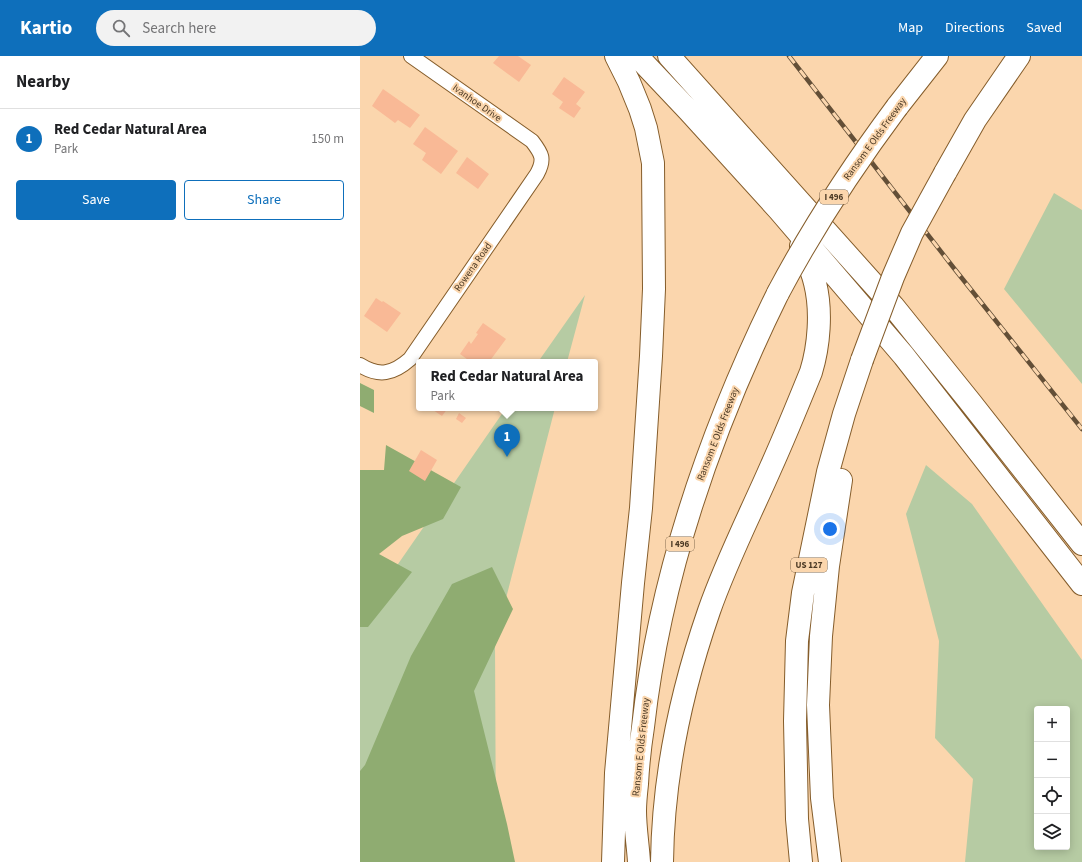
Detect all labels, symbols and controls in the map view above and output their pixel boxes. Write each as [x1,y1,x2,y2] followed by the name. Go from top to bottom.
[96,10,376,46] search box
[20,15,72,42] text: Kartio
[110,17,132,39] icon: search
[142,18,216,39] text: Search here
[898,18,923,38] text: Map
[945,18,1004,38] text: Directions
[1026,18,1062,38] text: Saved
[16,70,70,94] text: Nearby
[450,81,504,125] street label: Ivanhoe Drive
[840,95,910,183] street label: Ransom E Olds Freeway
[54,119,207,140] text: Red Cedar Natural Area
[26,130,32,148] text: 1
[311,130,344,148] text: 150 m
[54,140,78,158] text: Park
[16,180,176,220] button: Save
[184,180,344,220] button: Share
[820,190,848,204] road number: I 496
[451,240,495,294] street label: Rowena Road
[416,359,598,411] popup
[431,366,583,387] text: Red Cedar Natural Area
[694,385,742,483] street label: Ransom E Olds Freeway
[431,387,455,405] text: Park
[494,424,520,457] pin: 1
[820,519,840,539] your location
[666,537,694,551] road number: I 496
[791,558,827,572] road number: US 127
[629,697,653,797] street label: Ransom E Olds Freeway
[1034,706,1070,850] map controls
[1034,706,1070,742] button: +
[1034,742,1070,778] button: −
[1034,778,1070,814] button: locate
[1034,814,1070,850] button: layers

